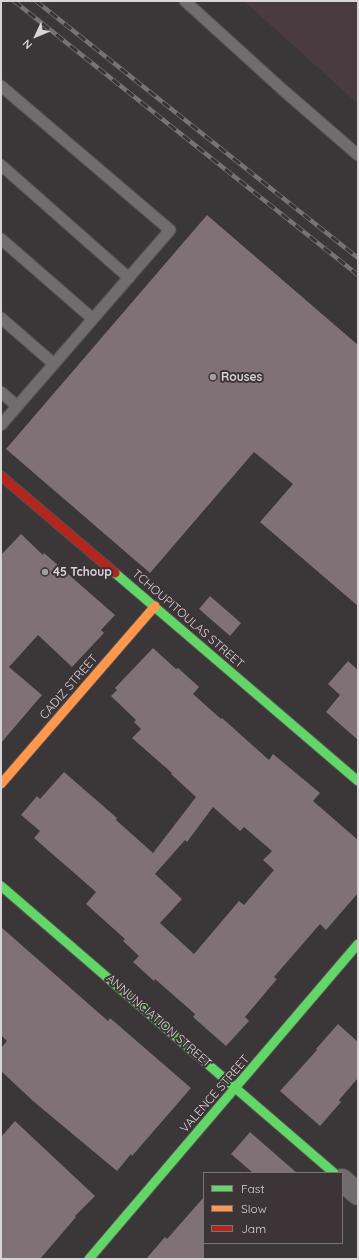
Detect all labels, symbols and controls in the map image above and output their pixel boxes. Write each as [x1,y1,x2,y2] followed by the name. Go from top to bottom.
[16,16,56,56] north arrow
[20,37,35,52] text: N
[221,370,262,384] place label: Rouses
[208,372,218,382] marker: Rouses
[53,565,112,579] place label: 45 Tchoup
[40,567,50,577] marker: 45 Tchoup
[129,567,247,671] street label: TCHOUPITOULAS STREET
[37,652,101,722] street label: CADIZ STREET
[103,971,215,1071] street label: ANNUNCIATION STREET
[177,1052,253,1136] street label: VALENCE STREET
[203,1172,343,1244] legend
[241,1181,265,1196] text: Fast
[241,1201,267,1216] text: Slow
[241,1221,266,1236] text: Jam

